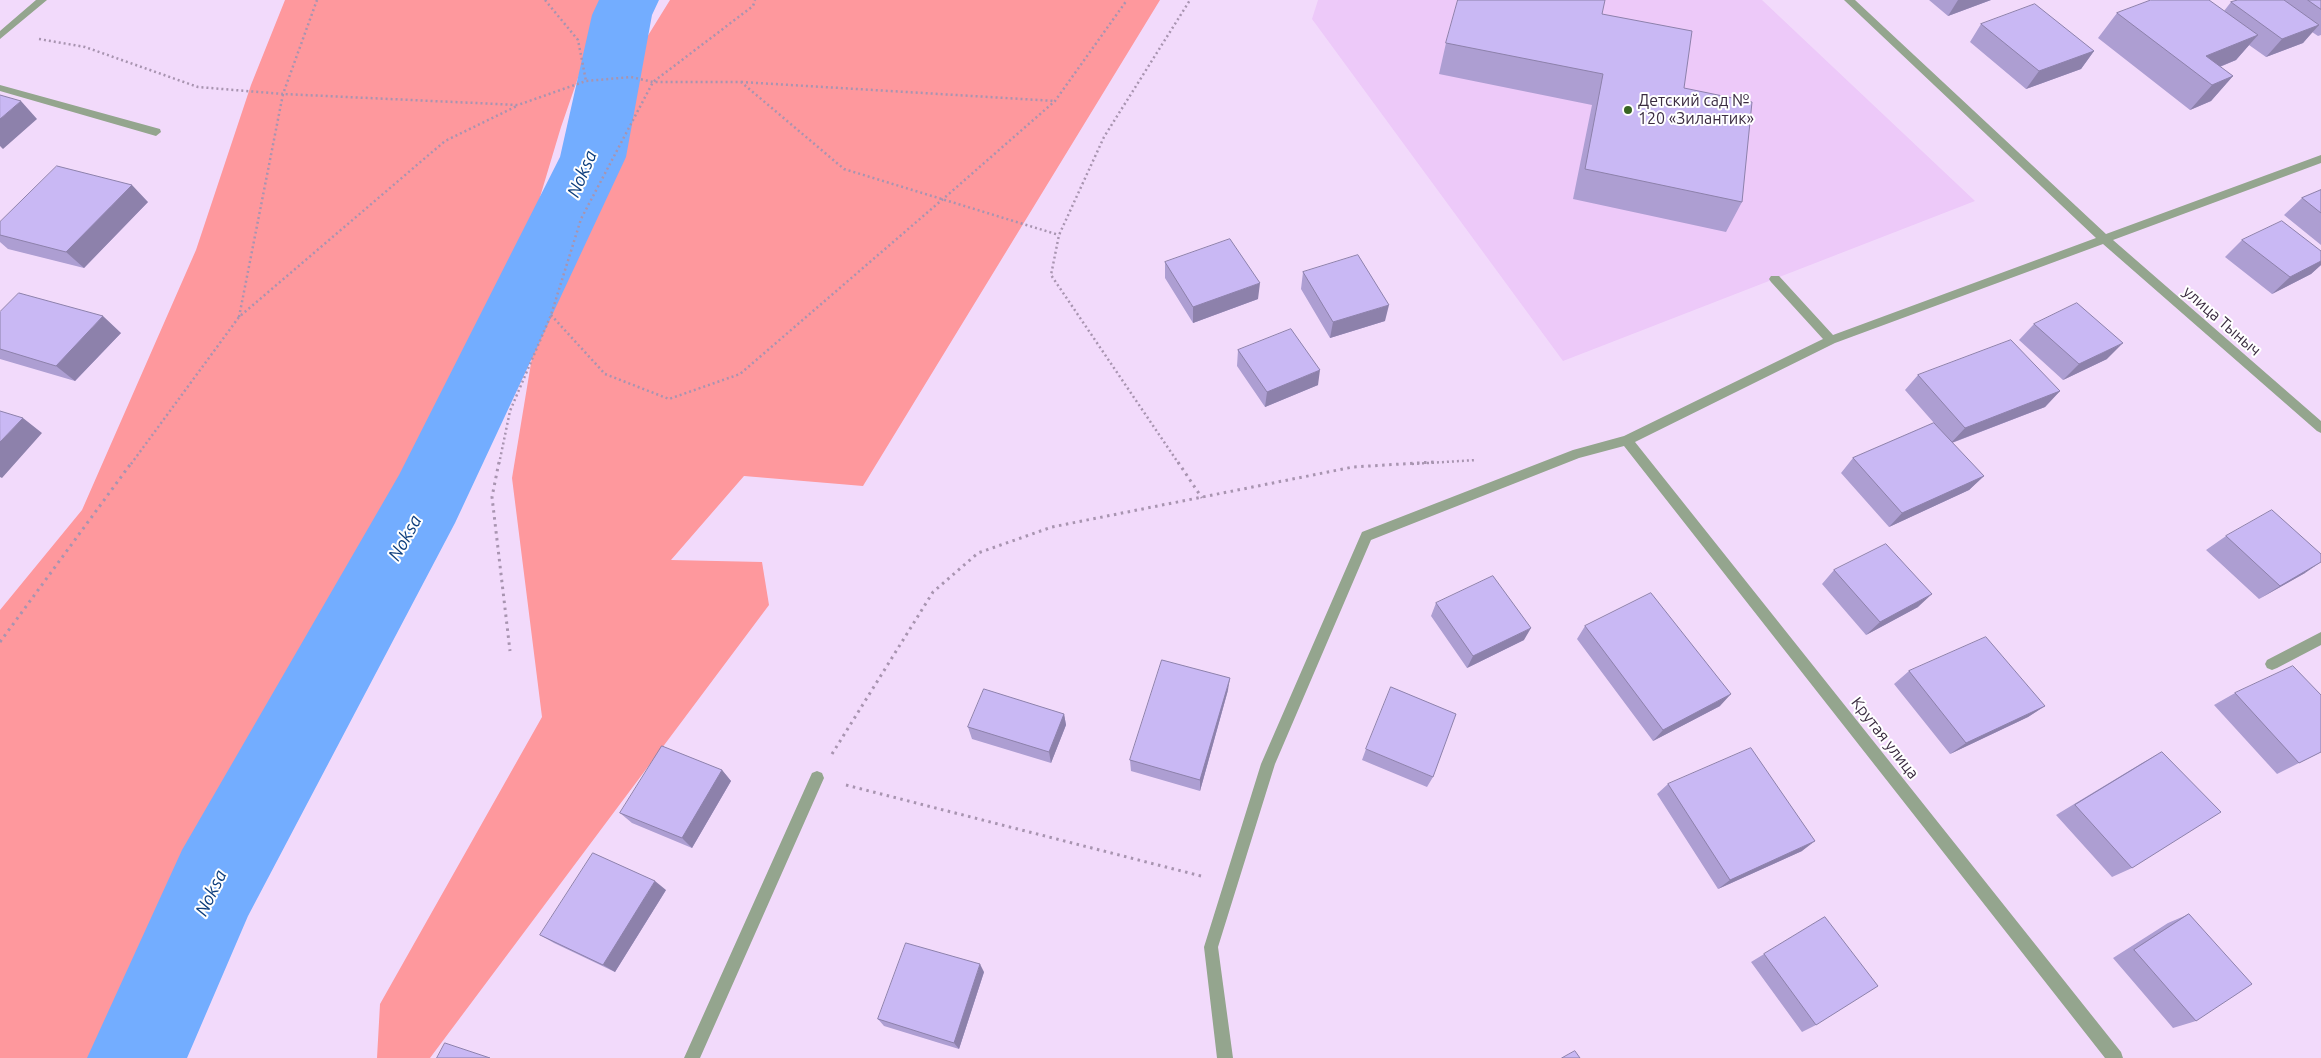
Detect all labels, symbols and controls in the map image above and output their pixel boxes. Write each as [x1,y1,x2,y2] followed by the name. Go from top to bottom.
[1638,91,1754,129] place label: Детский сад № 120 «Зилантик»
[1622,104,1634,116] marker: Детский сад № 120 «Зилантик»
[563,147,601,201] water label: Noksa
[2179,282,2265,360] street label: улица Тыныч
[384,511,426,565] water label: Noksa
[1847,693,1923,783] street label: Крутая улица
[191,866,231,920] water label: Noksa

